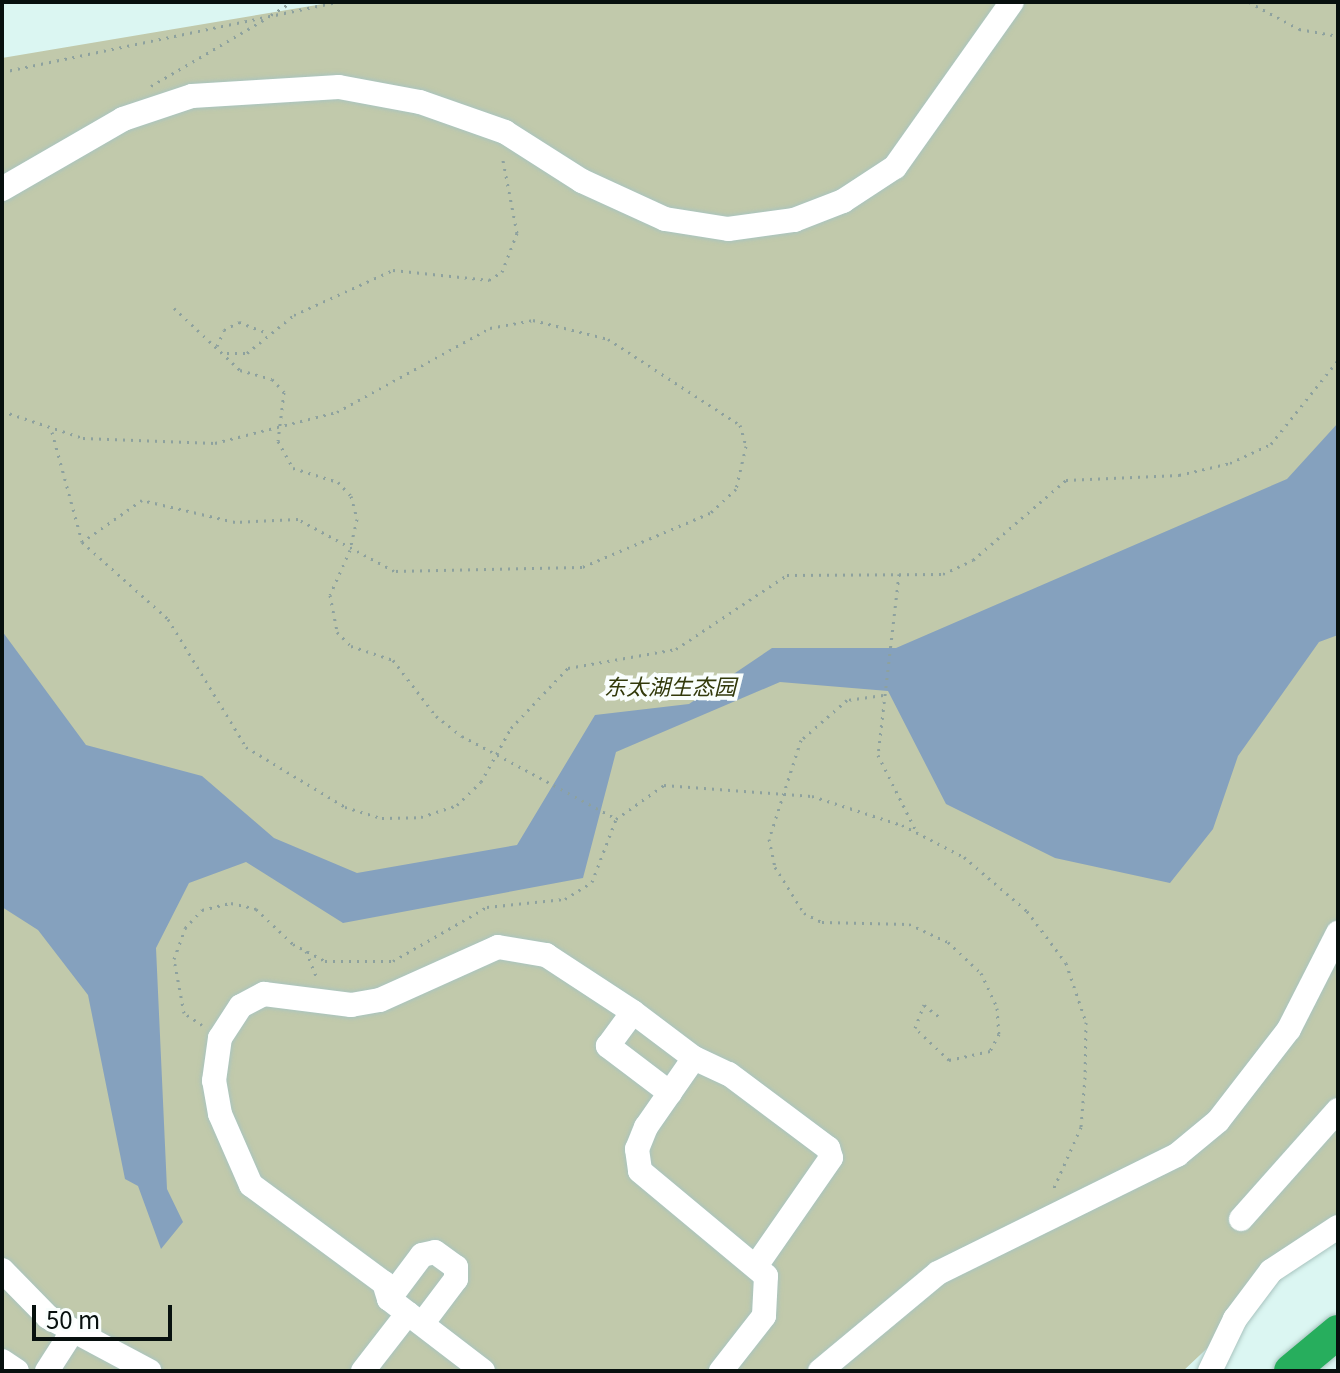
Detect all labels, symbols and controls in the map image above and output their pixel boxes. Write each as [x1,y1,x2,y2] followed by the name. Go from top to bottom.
[604,673,736,699] park label: 东太湖生态园
[36,1289,176,1339] scale bar
[46,1301,100,1336] text: 50 m

